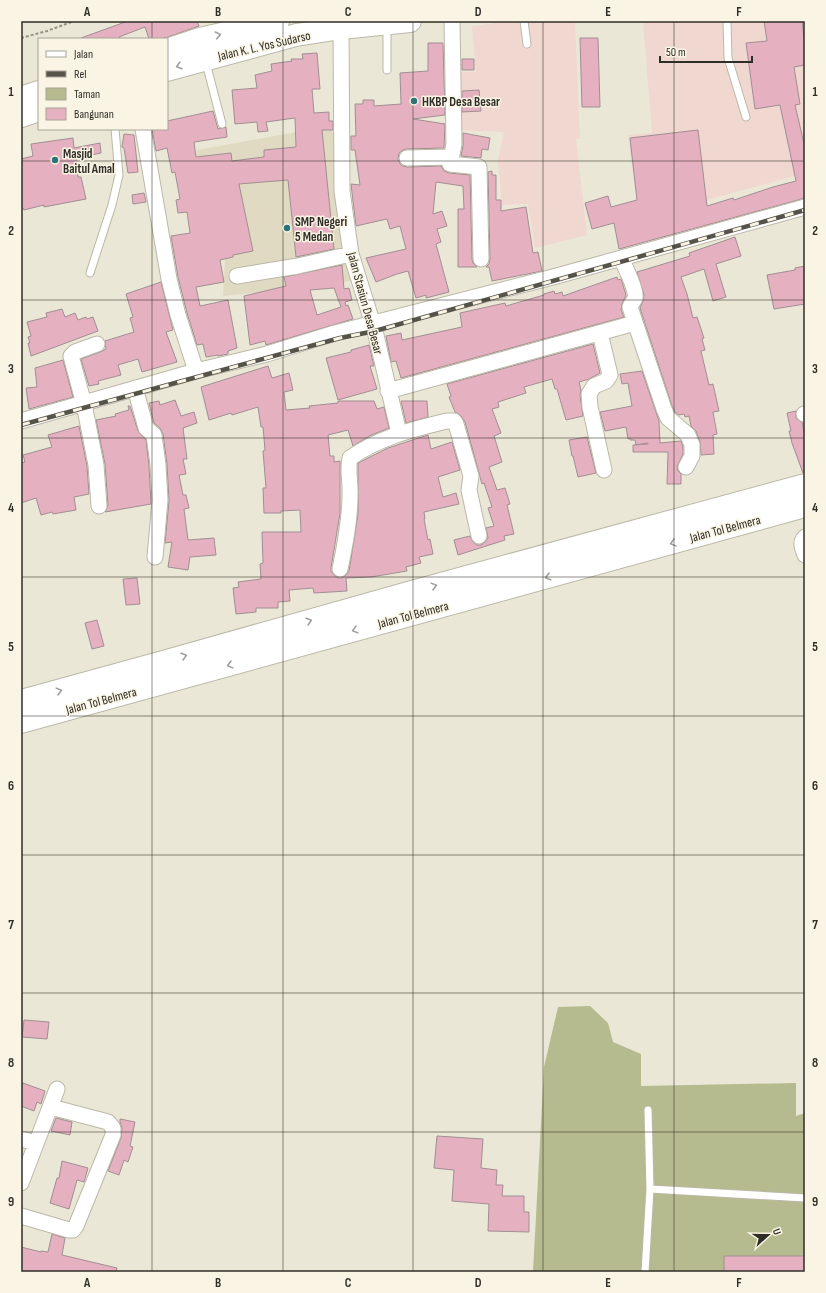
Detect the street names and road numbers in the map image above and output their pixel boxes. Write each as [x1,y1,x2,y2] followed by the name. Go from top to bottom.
[215,28,312,65] street label: Jalan K. L. Yos Sudarso
[343,250,386,356] street label: Jalan Stasiun Desa Besar
[687,512,762,546] street label: Jalan Tol Belmera
[375,598,450,632] street label: Jalan Tol Belmera
[63,684,138,718] street label: Jalan Tol Belmera

